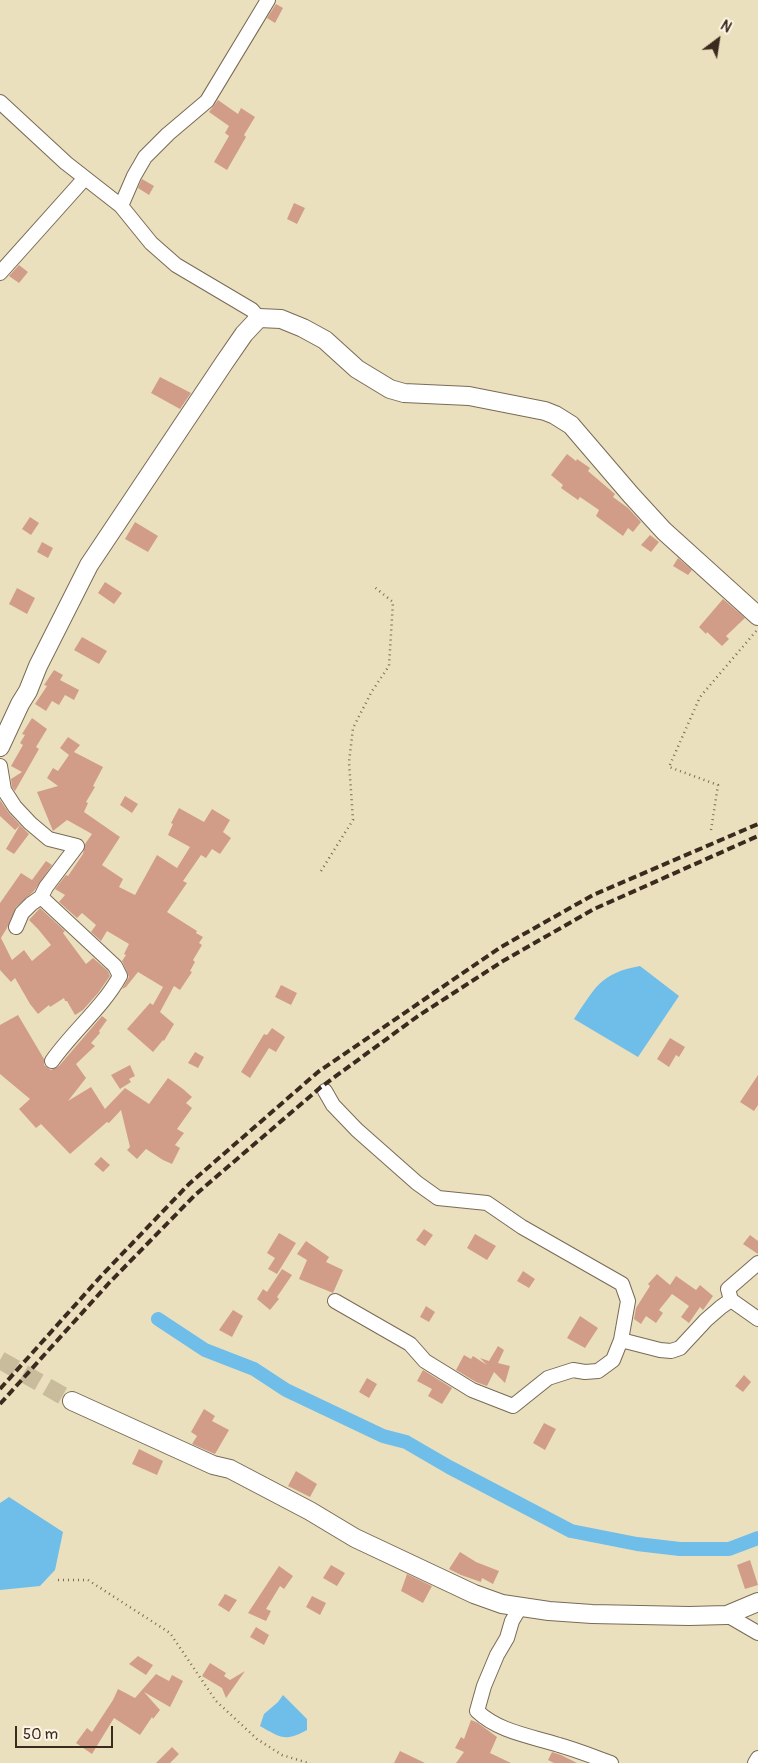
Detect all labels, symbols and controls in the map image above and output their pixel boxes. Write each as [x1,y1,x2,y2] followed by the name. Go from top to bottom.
[693,15,743,65] north arrow
[718,17,734,36] text: N
[18,1716,115,1748] scale bar
[23,1725,58,1744] text: 50 m

